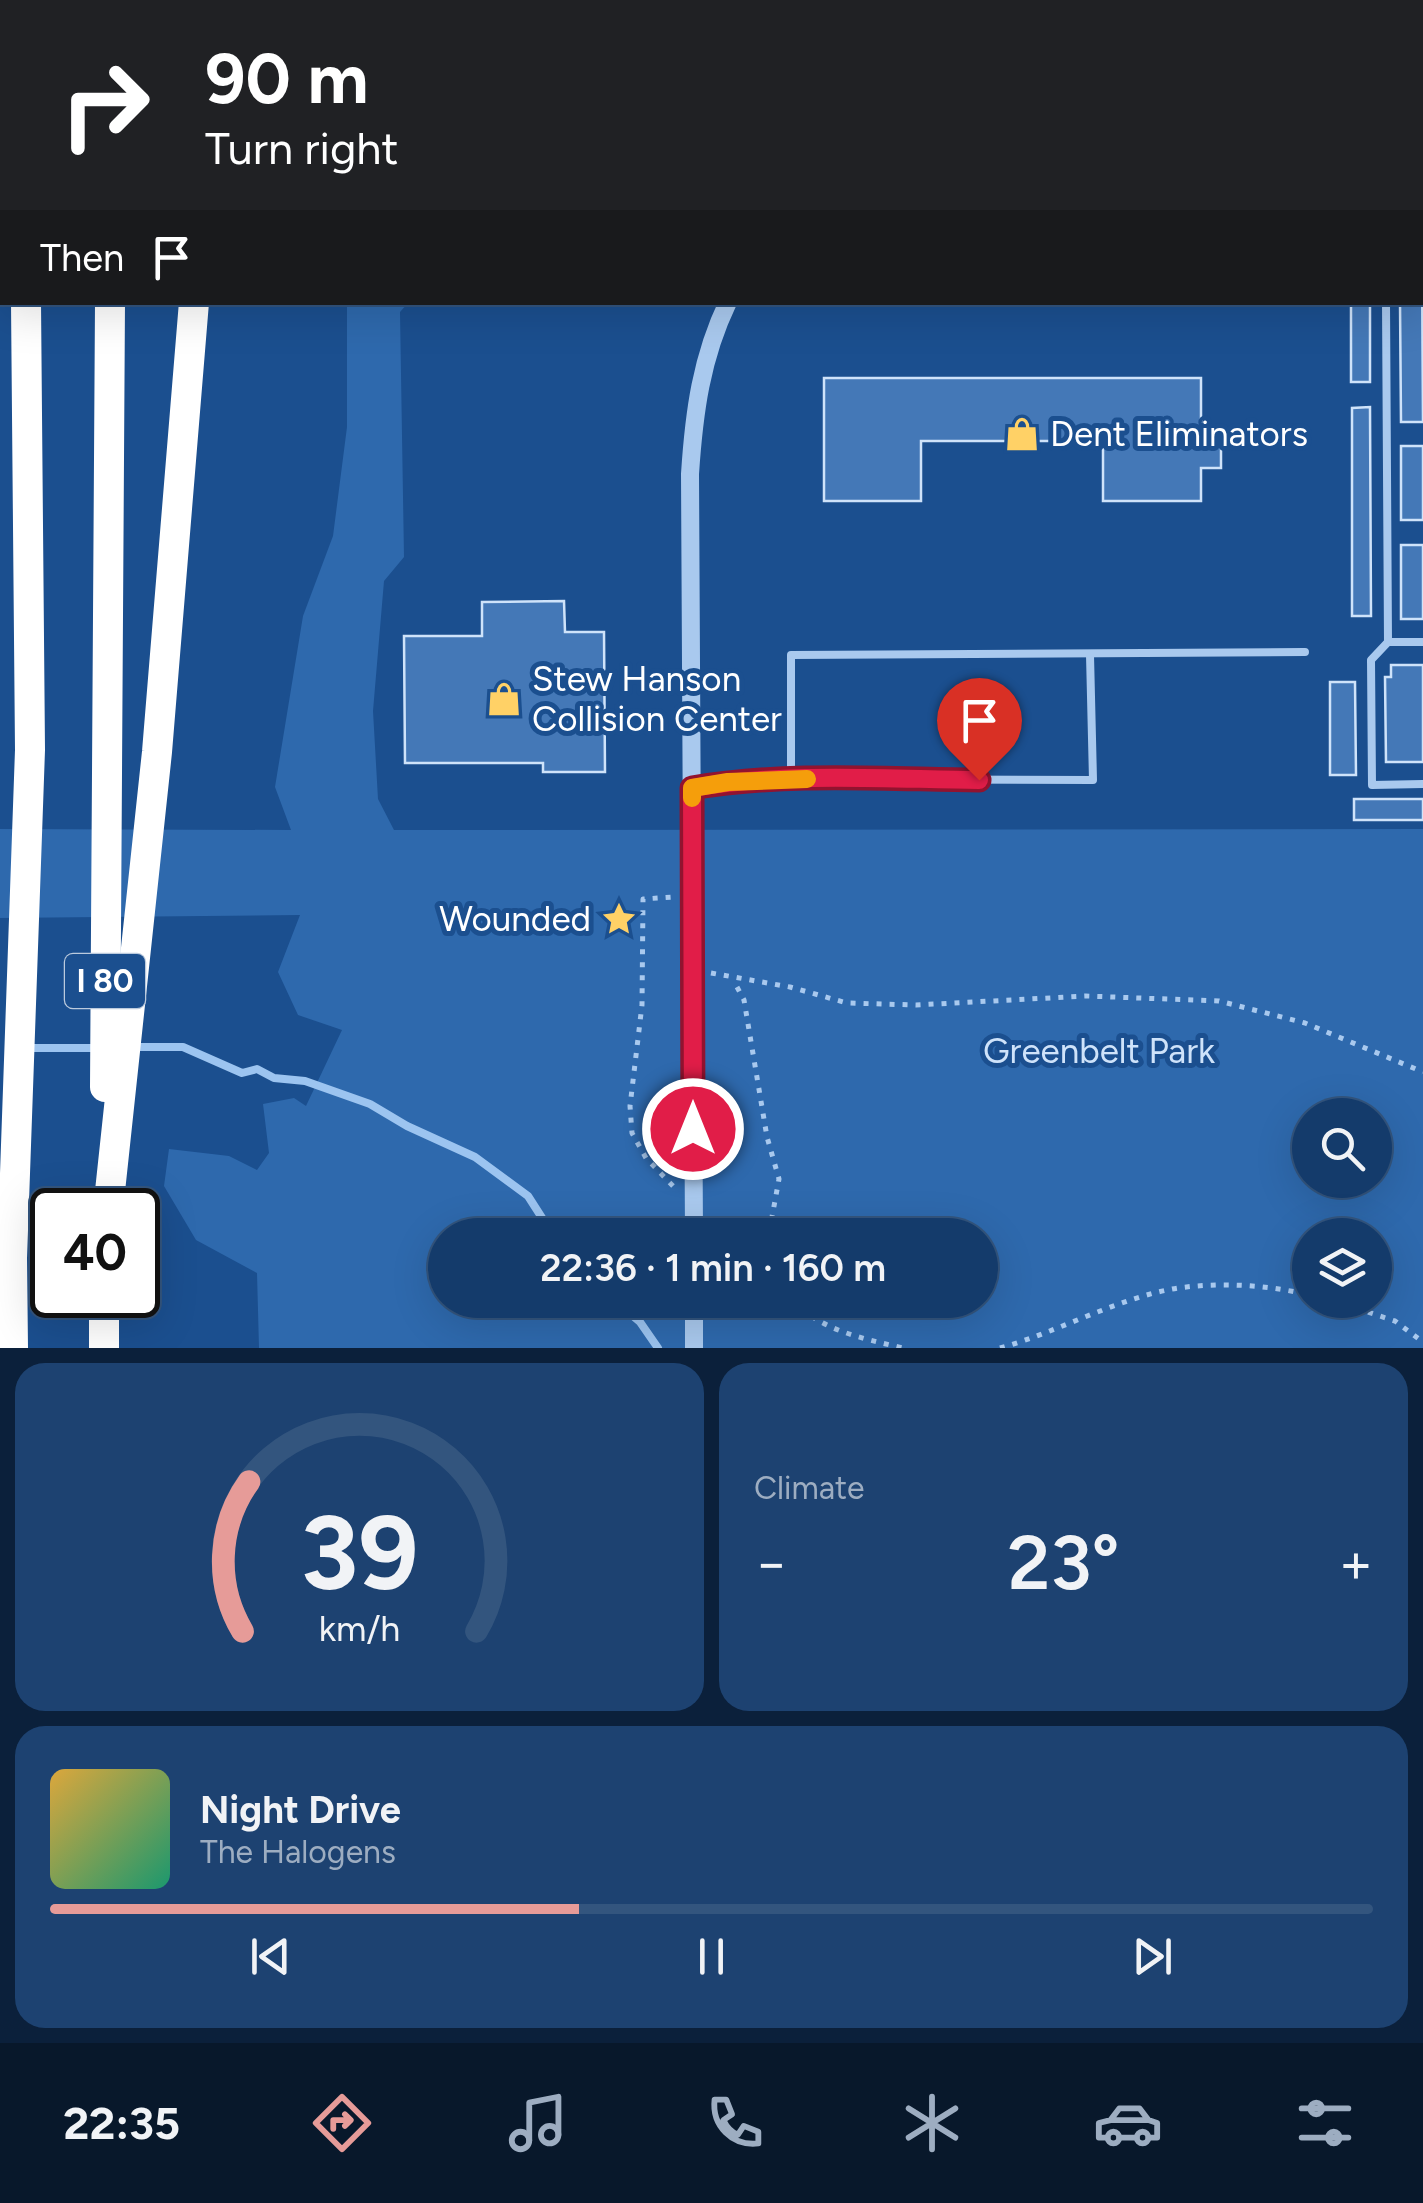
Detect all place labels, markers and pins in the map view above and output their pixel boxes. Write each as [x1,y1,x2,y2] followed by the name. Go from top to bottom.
[1050,413,1308,455] place label: Dent Eliminators
[1003,415,1041,453] shop icon: Dent Eliminators
[532,658,782,740] place label: Stew Hanson Collision Center
[937,678,1022,781] pin
[485,680,523,718] shop icon: Stew Hanson Collision Center
[439,898,591,940] place label: Wounded
[600,900,638,938] place icon: Wounded

